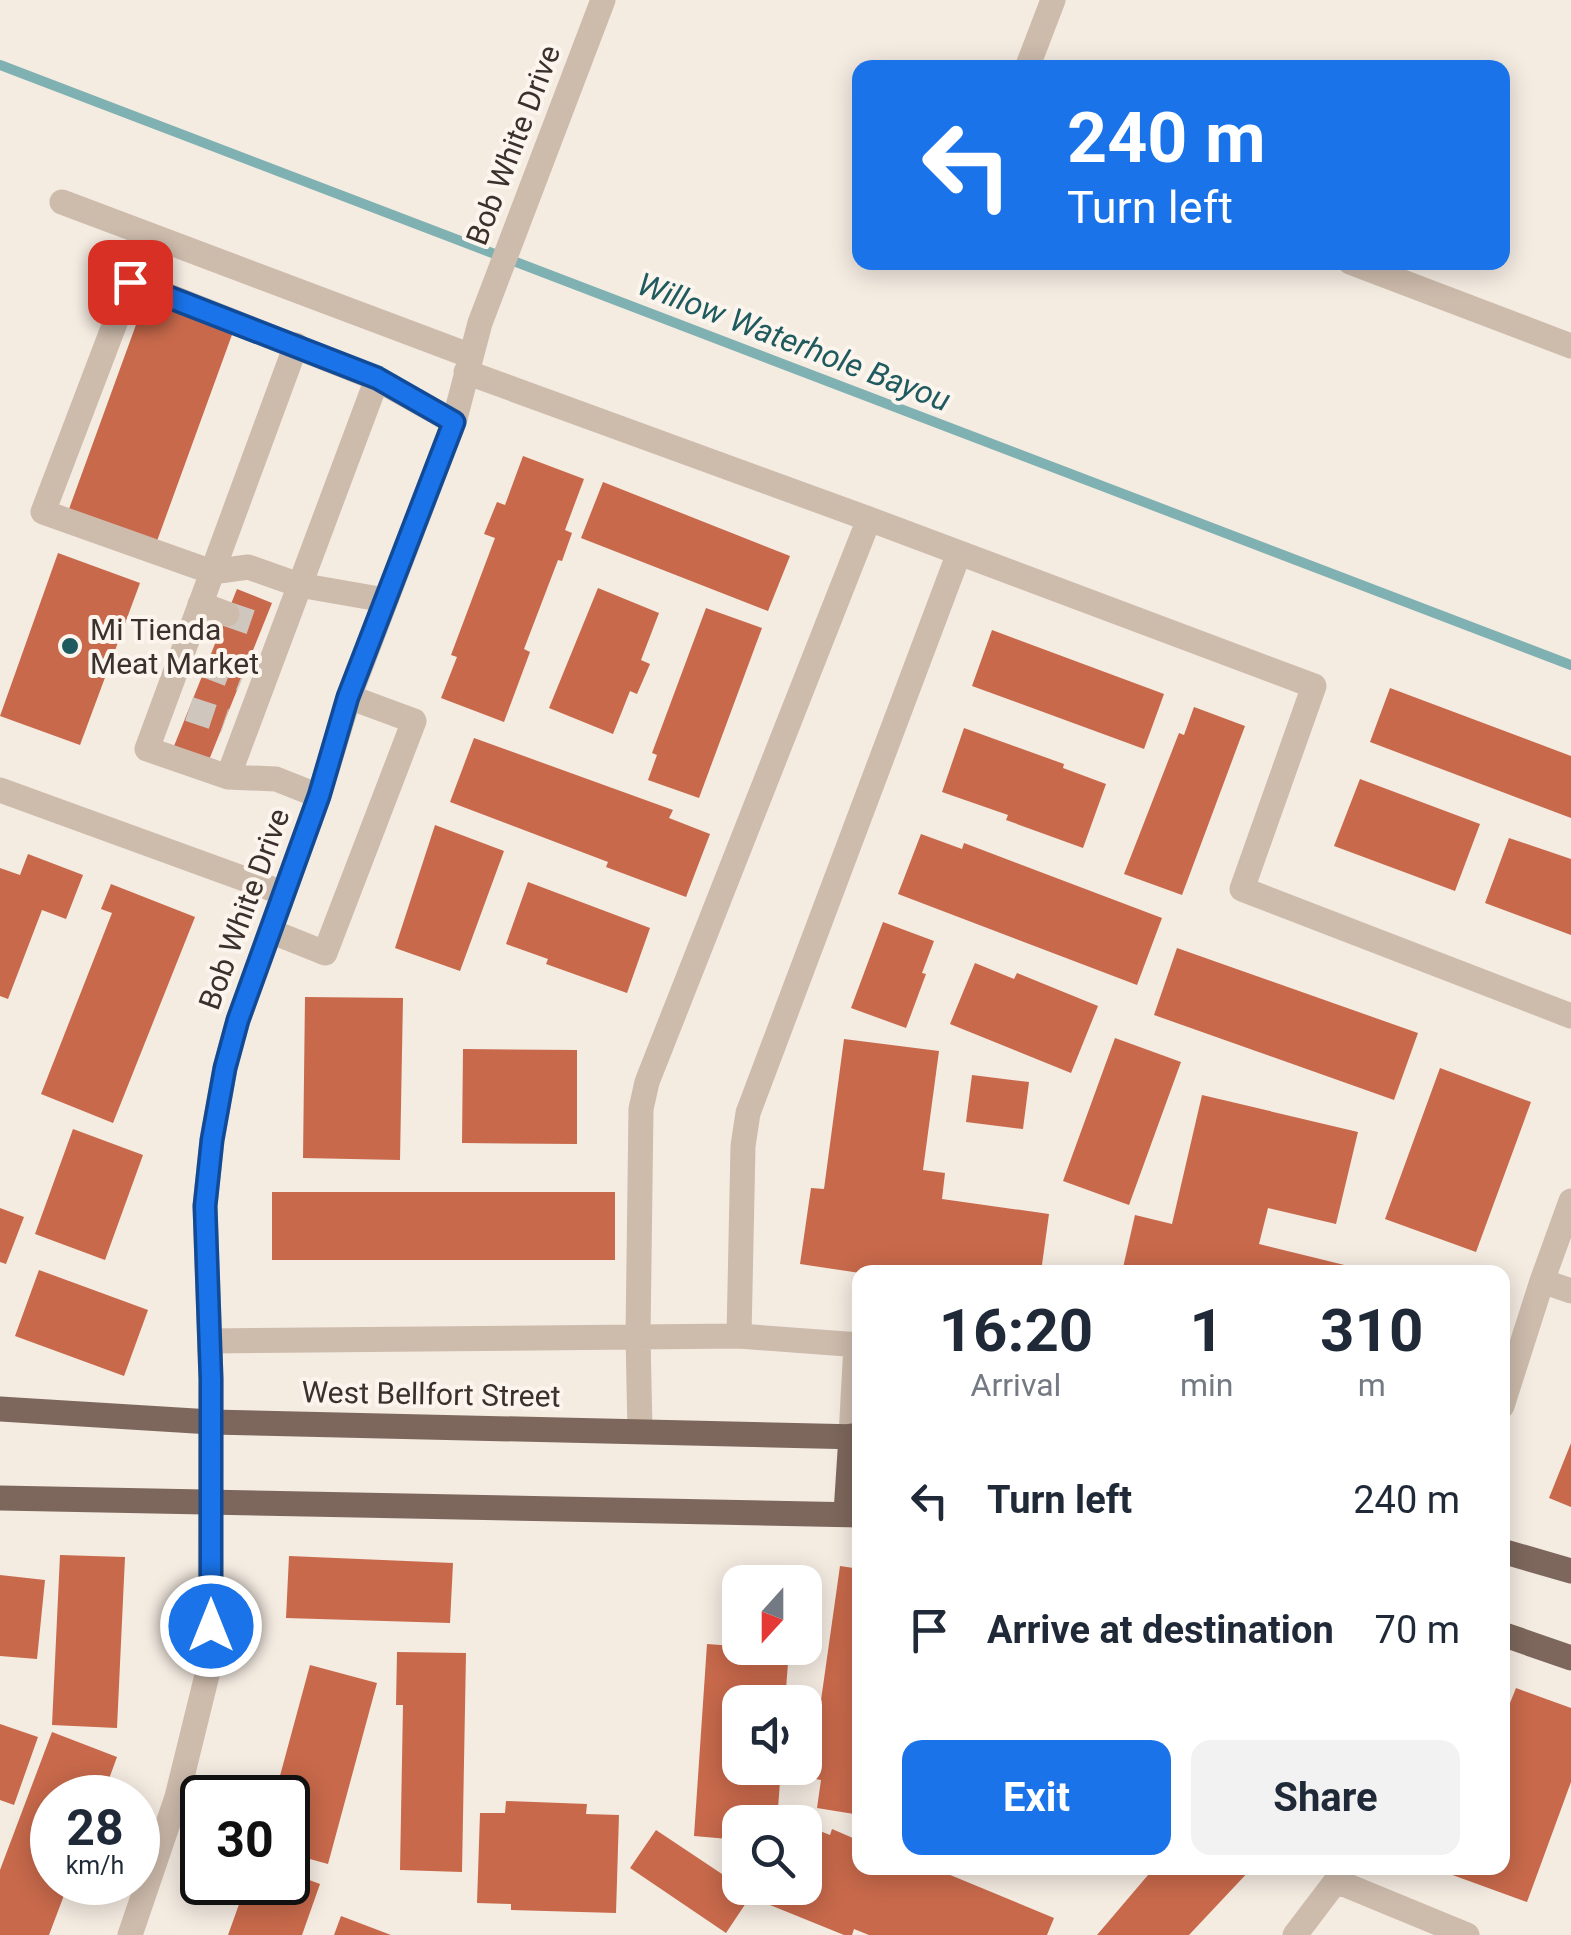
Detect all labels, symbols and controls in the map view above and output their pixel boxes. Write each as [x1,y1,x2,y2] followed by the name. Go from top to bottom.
[459,40,567,250] street label: Bob White Drive
[1067,97,1266,179] text: 240 m
[902,100,1032,230] icon: left
[1067,181,1233,234] text: Turn left
[88,240,173,325] pin
[103,255,158,310] icon: arrive
[632,265,956,419] water label: Willow Waterhole Bayou
[90,612,259,681] place label: Mi Tienda Meat Market
[59,635,81,657] marker: Mi Tienda Meat Market
[191,804,297,1014] street label: Bob White Drive
[939,1295,1093,1366] text: 16:20
[1189,1295,1224,1366] text: 1
[1320,1295,1423,1366] text: 310
[971,1366,1061,1404] text: Arrival
[1180,1366,1233,1404] text: min
[1358,1366,1386,1404] text: m
[301,1374,561,1414] street label: West Bellfort Street
[902,1473,957,1528] icon: left
[987,1478,1132,1522] text: Turn left
[1353,1478,1460,1522] text: 240 m
[722,1565,822,1665] north arrow
[722,1565,822,1905] map controls
[159,1574,263,1678] position arrow
[902,1603,957,1658] icon: arrive
[987,1608,1334,1652] text: Arrive at destination
[1375,1608,1460,1652] text: 70 m
[722,1685,822,1785] button: sound
[902,1740,1171,1855] button: Exit
[1191,1740,1460,1855] button: Share
[180,1775,310,1905] speed limit sign: 30
[66,1799,124,1857] text: 28
[722,1805,822,1905] button: search
[66,1851,124,1880] text: km/h

